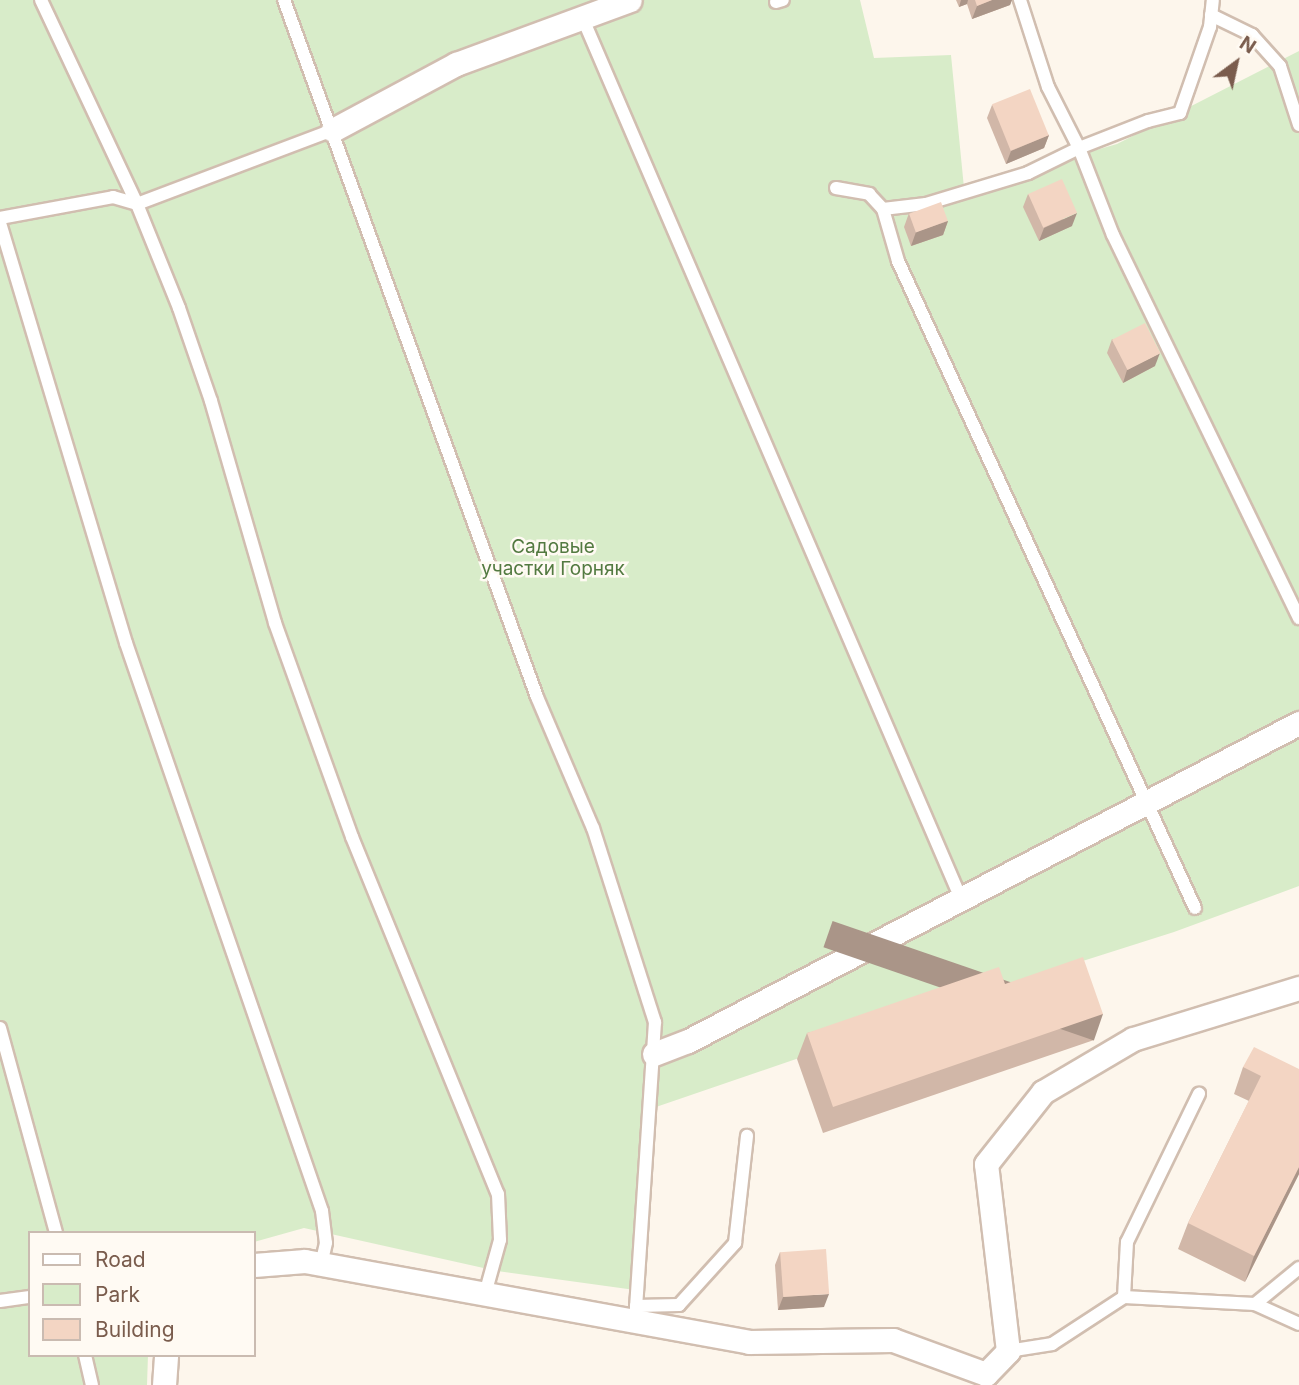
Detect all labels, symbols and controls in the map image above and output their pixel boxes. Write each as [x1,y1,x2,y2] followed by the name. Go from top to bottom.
[1201,28,1271,98] north arrow
[1235,31,1260,59] text: N
[481,536,625,580] park label: Садовые участки Горняк
[28,1231,256,1357] legend
[95,1247,146,1272] text: Road
[95,1282,140,1307] text: Park
[95,1317,175,1342] text: Building

